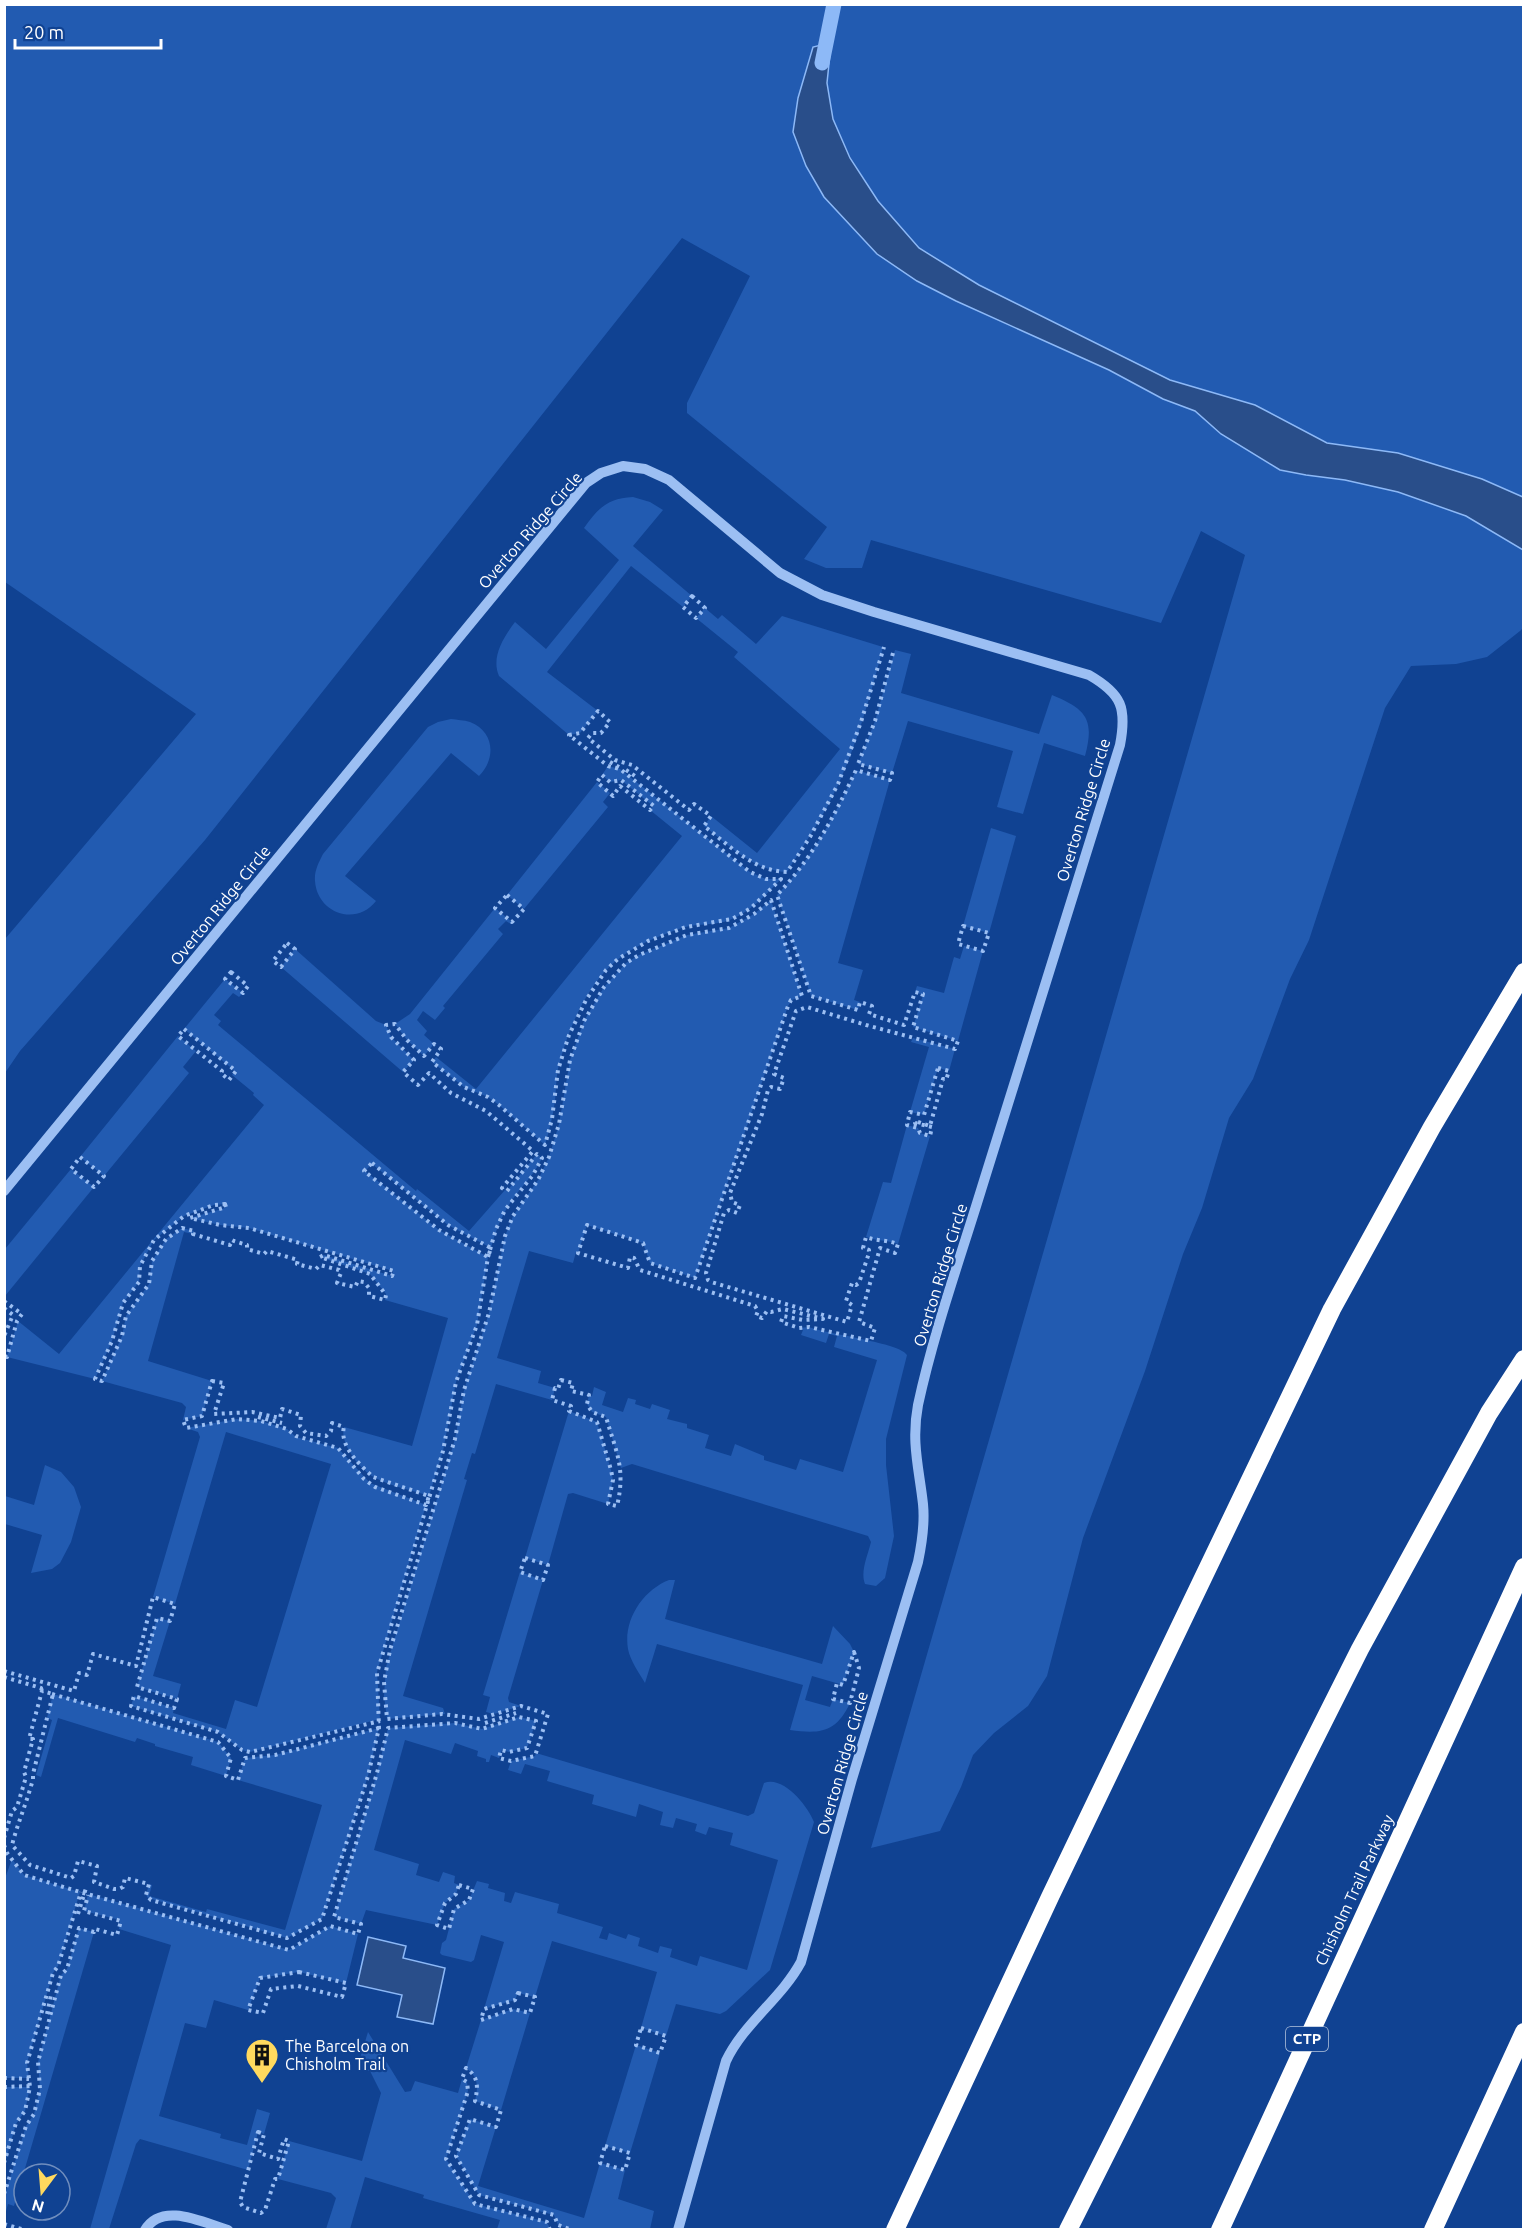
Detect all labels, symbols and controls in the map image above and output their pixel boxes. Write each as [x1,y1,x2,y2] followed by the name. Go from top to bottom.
[15,12,160,50] scale bar
[24,22,64,42] text: 20 m
[474,468,586,592] street label: Overton Ridge Circle
[1053,736,1113,884] street label: Overton Ridge Circle
[166,842,274,968] street label: Overton Ridge Circle
[910,1201,970,1349] street label: Overton Ridge Circle
[813,1689,871,1837] street label: Overton Ridge Circle
[1311,1811,1397,1968] street label: Chisholm Trail Parkway
[1286,2027,1328,2051] road number: CTP
[244,2037,280,2084] building icon: The Barcelona on Chisholm Trail
[285,2037,409,2073] place label: The Barcelona on Chisholm Trail
[12,2162,72,2222] north arrow
[30,2196,46,2217] text: N

